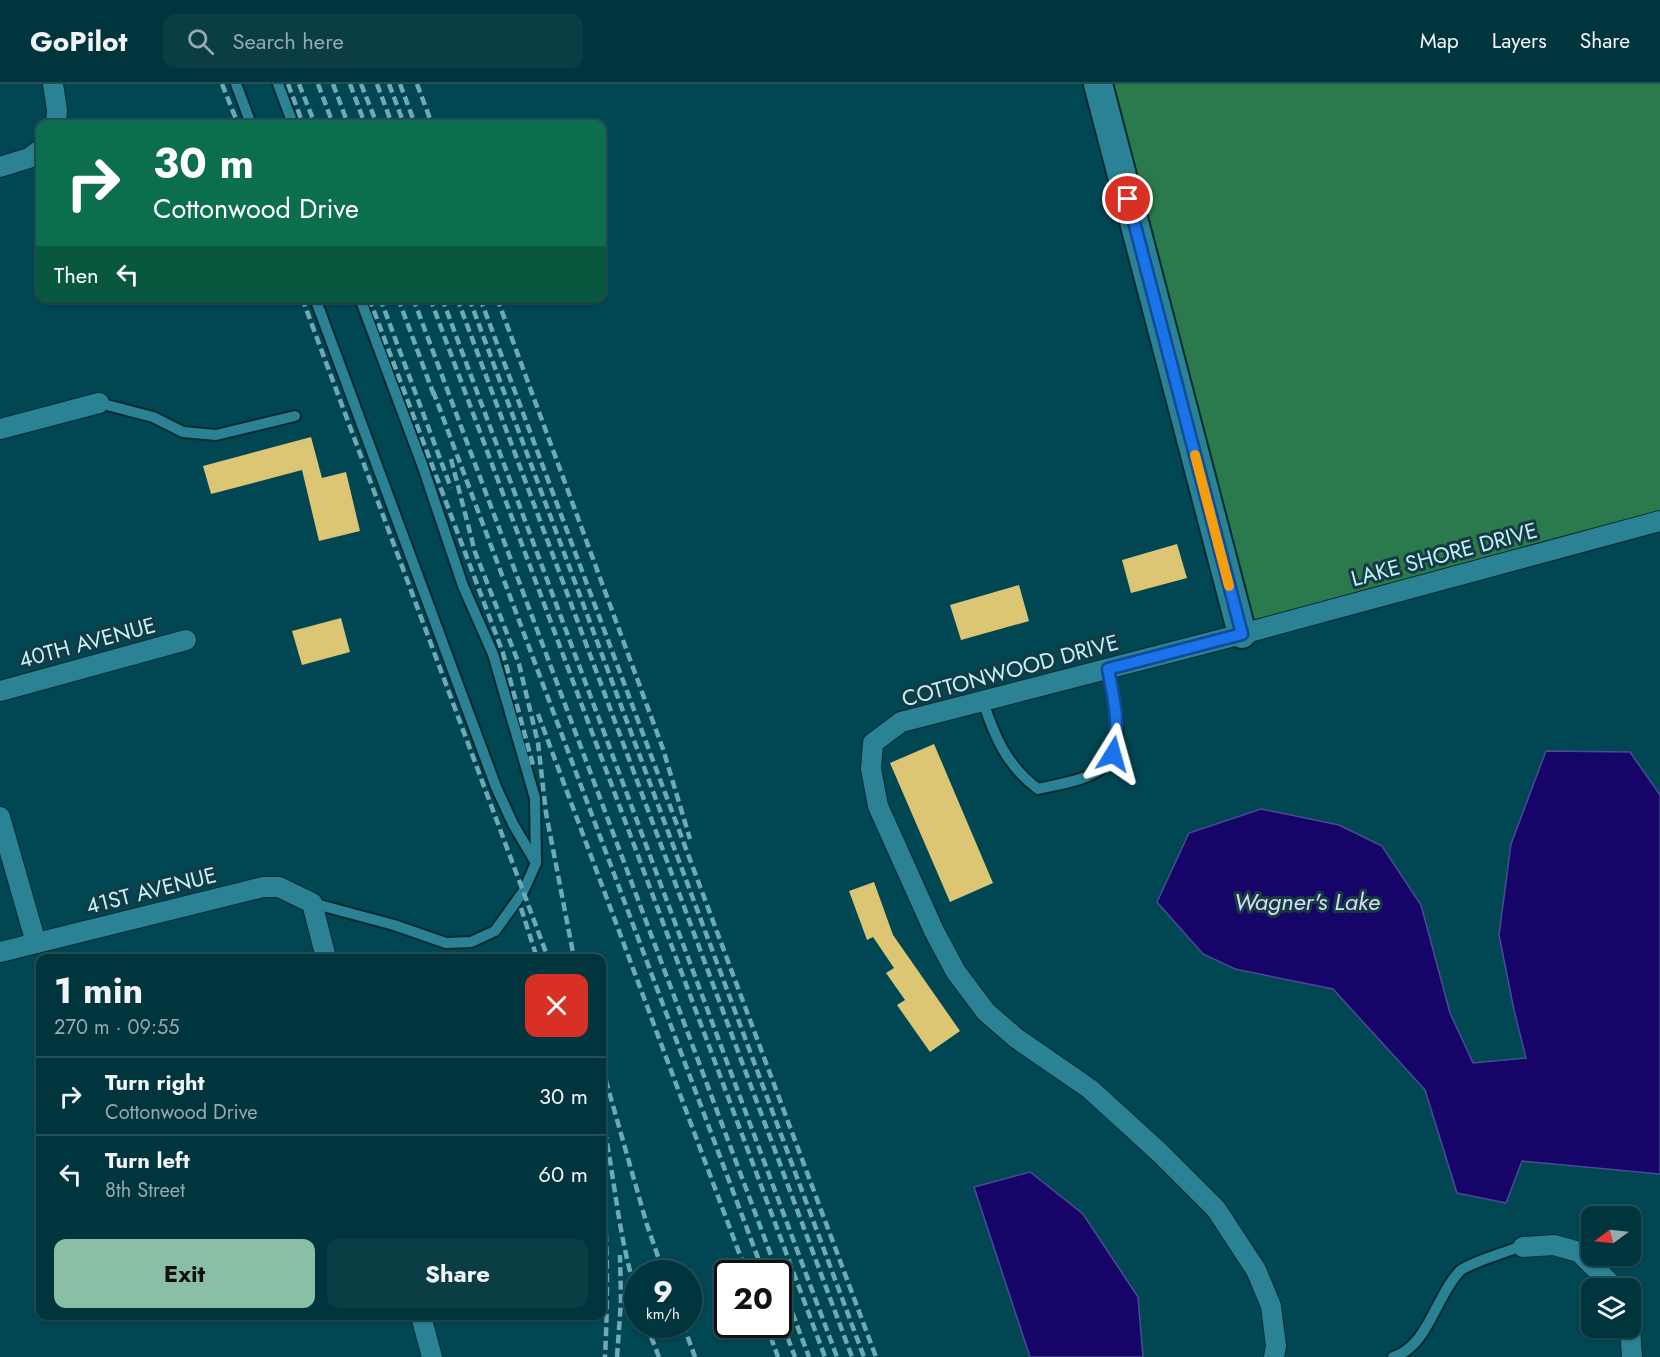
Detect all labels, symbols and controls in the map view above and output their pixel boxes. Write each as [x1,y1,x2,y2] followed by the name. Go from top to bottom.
[163,14,583,68] search box
[30,21,127,62] text: GoPilot
[184,25,217,58] icon: search
[232,25,344,57] text: Search here
[1420,26,1459,56] text: Map
[1492,26,1547,56] text: Layers
[1580,26,1630,56] text: Share
[153,133,254,194] text: 30 m
[54,144,132,222] icon: right
[1102,173,1153,224] pin
[1111,182,1144,215] icon: arrive
[153,189,359,228] text: Cottonwood Drive
[111,258,144,291] icon: left
[54,259,99,291] text: Then
[1347,514,1541,594] street label: LAKE SHORE DRIVE
[15,608,159,676] street label: 40TH AVENUE
[898,626,1122,714] street label: COTTONWOOD DRIVE
[1081,722,1145,786] position arrow
[82,858,220,922] street label: 41ST AVENUE
[1234,884,1380,919] water label: Wagner's Lake
[54,964,143,1016] text: 1 min
[525,974,588,1037] button: close
[54,1013,180,1042] text: 270 m · 09:55
[105,1066,205,1098] text: Turn right
[54,1080,87,1113] icon: right
[539,1080,588,1112] text: 30 m
[105,1098,258,1127] text: Cottonwood Drive
[105,1144,190,1176] text: Turn left
[54,1158,87,1191] icon: left
[538,1158,588,1190] text: 60 m
[105,1176,185,1205] text: 8th Street
[1581,1206,1641,1266] north arrow
[1581,1206,1641,1338] map controls
[54,1239,315,1308] button: Exit
[327,1239,588,1308] button: Share
[714,1260,792,1338] speed limit sign: 20
[653,1270,673,1313] text: 9
[1581,1278,1641,1338] button: layers
[646,1303,680,1325] text: km/h

